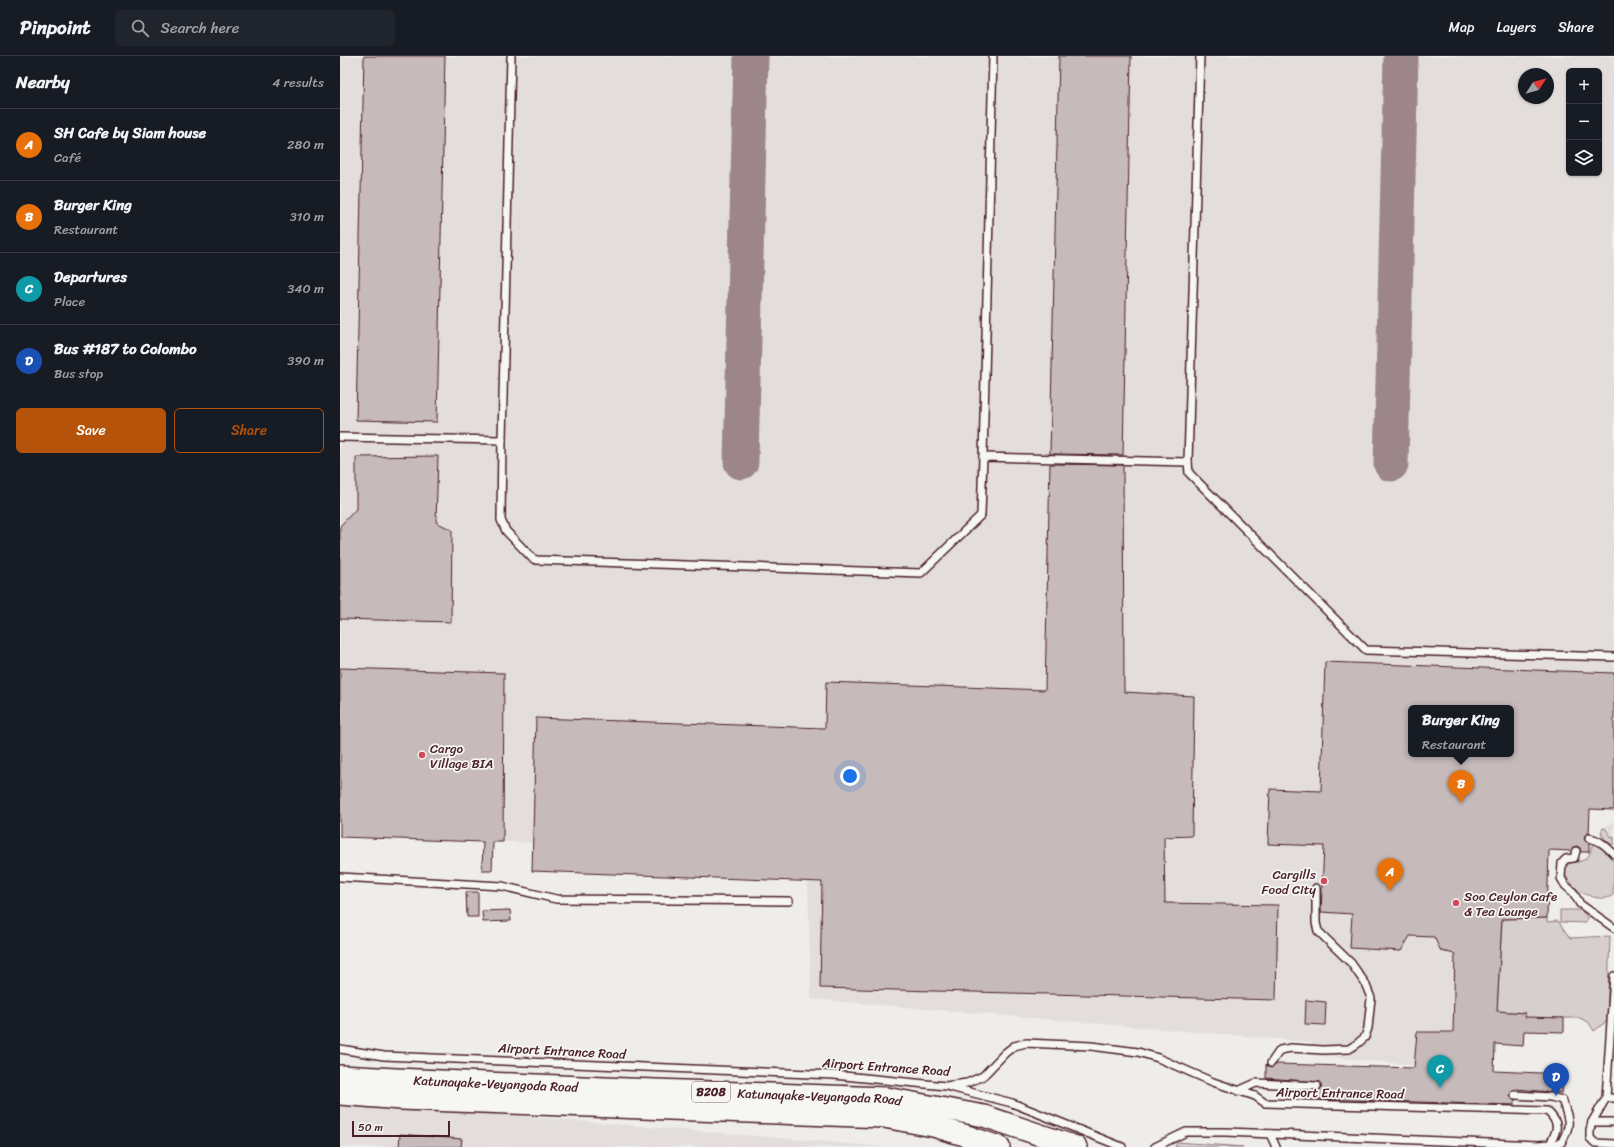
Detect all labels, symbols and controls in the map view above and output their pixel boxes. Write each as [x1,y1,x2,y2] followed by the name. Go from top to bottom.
[115,10,395,46] search box
[20,11,91,44] text: Pinpoint
[161,15,240,41] text: Search here
[1449,15,1474,40] text: Map
[1496,15,1536,40] text: Layers
[1558,15,1594,40] text: Share
[129,17,151,39] icon: search
[16,67,70,97] text: Nearby
[1518,68,1554,104] north arrow
[1566,68,1602,176] map controls
[1566,68,1602,104] button: +
[272,71,324,94] text: 4 results
[1566,104,1602,140] button: −
[54,120,206,146] text: SH Cafe by Siam house
[25,133,33,156] text: A
[287,133,324,156] text: 280 m
[1566,140,1602,176] button: layers
[54,146,81,169] text: Café
[54,192,132,218] text: Burger King
[25,205,33,228] text: B
[290,205,324,228] text: 310 m
[54,218,118,241] text: Restaurant
[54,264,127,290] text: Departures
[25,277,33,300] text: C
[287,277,324,300] text: 340 m
[54,290,85,313] text: Place
[54,336,197,362] text: Bus #187 to Colombo
[25,349,33,372] text: D
[287,349,324,372] text: 390 m
[54,362,103,385] text: Bus stop
[16,408,166,453] button: Save
[174,408,324,453] button: Share
[1408,705,1514,757] popup
[1422,707,1500,733] text: Burger King
[1422,733,1486,756] text: Restaurant
[430,737,493,775] place label: Cargo Village BIA
[417,750,427,760] marker: Cargo Village BIA
[840,766,860,786] your location
[1448,770,1474,803] pin: B
[1377,858,1403,891] pin: A
[1261,863,1316,901] place label: Cargills Food City
[1319,876,1329,886] marker: Cargills Food City
[1464,885,1557,923] place label: Soo Ceylon Cafe & Tea Lounge
[1451,898,1461,908] marker: Soo Ceylon Cafe & Tea Lounge
[497,1036,628,1066] street label: Airport Entrance Road
[820,1051,952,1083] street label: Airport Entrance Road
[1427,1055,1453,1088] pin: C
[1543,1063,1569,1096] pin: D
[413,1068,580,1098] street label: Katunayake-Veyangoda Road
[1275,1080,1405,1106] street label: Airport Entrance Road
[737,1081,905,1112] street label: Katunayake-Veyangoda Road
[692,1082,730,1102] road number: B208
[358,1118,383,1137] text: 50 m
[352,1119,450,1138] scale bar

